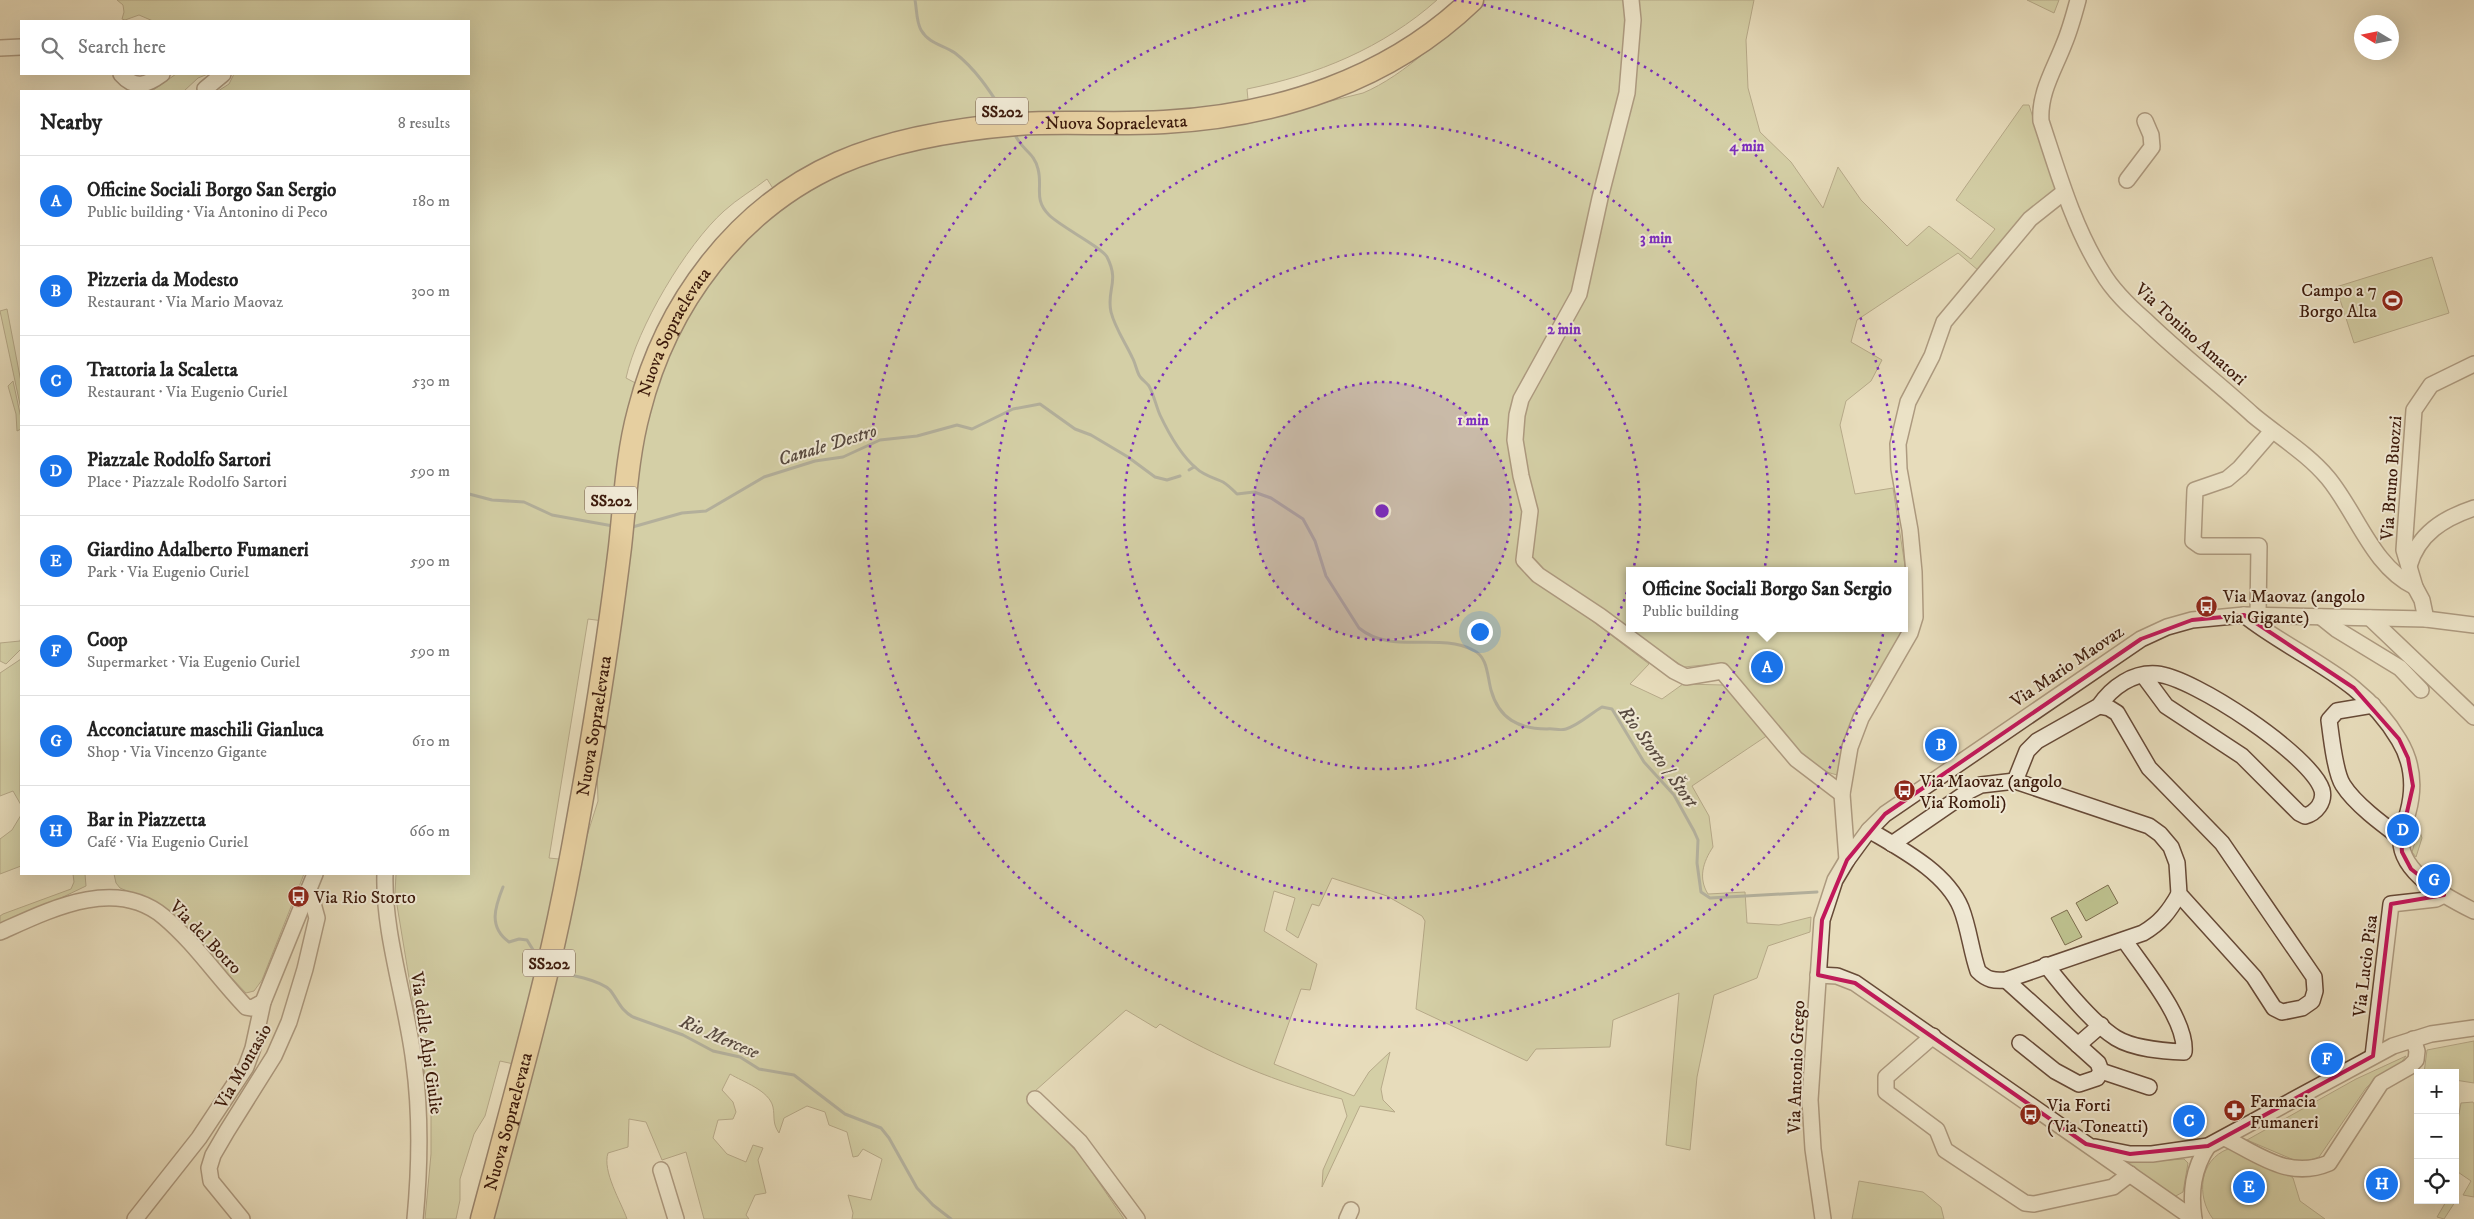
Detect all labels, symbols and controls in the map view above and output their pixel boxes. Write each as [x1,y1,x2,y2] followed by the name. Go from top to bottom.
[2354,15,2399,60] north arrow
[20,20,470,75] search box
[38,34,66,62] icon: search
[78,36,166,59] text: Search here
[976,98,1028,124] road number: SS202
[40,110,102,136] text: Nearby
[1045,110,1188,135] street label: Nuova Sopraelevata
[398,113,450,133] text: 8 results
[1729,137,1765,156] text: 4 min
[87,179,336,202] text: Officine Sociali Borgo San Sergio
[51,191,61,211] text: A
[412,191,450,211] text: 180 m
[87,202,327,222] text: Public building · Via Antonino di Peco
[1640,229,1672,248] text: 3 min
[634,263,716,399] street label: Nuova Sopraelevata
[87,269,238,292] text: Pizzeria da Modesto
[2129,278,2251,391] street label: Via Tonino Amatori
[2299,280,2377,323] place label: Campo a 7 Borgo Alta
[51,281,61,301] text: B
[411,281,450,301] text: 300 m
[2381,288,2405,312] sports icon: Campo a 7 Borgo Alta
[87,292,283,312] text: Restaurant · Via Mario Maovaz
[1547,320,1581,339] text: 2 min
[87,359,238,382] text: Trattoria la Scaletta
[51,371,61,391] text: C
[412,371,450,391] text: 530 m
[87,382,287,402] text: Restaurant · Via Eugenio Curiel
[1457,411,1489,430] text: 1 min
[2377,415,2407,542] street label: Via Bruno Buozzi
[775,419,880,471] water label: Canale Destro
[87,449,271,472] text: Piazzale Rodolfo Sartori
[50,461,62,481] text: D
[410,461,450,481] text: 590 m
[87,472,287,492] text: Place · Piazzale Rodolfo Sartori
[585,486,637,514] road number: SS202
[1373,502,1391,520] centre of rings
[87,539,309,562] text: Giardino Adalberto Fumaneri
[50,551,62,571] text: E
[410,551,450,571] text: 590 m
[87,562,249,582] text: Park · Via Eugenio Curiel
[1626,567,1908,632] popup
[1642,578,1892,601] text: Officine Sociali Borgo San Sergio
[2222,586,2365,629] place label: Via Maovaz (angolo via Gigante)
[2195,594,2219,618] bus stop icon: Via Maovaz (angolo via Gigante)
[1642,601,1738,621] text: Public building
[1467,619,1493,645] your location
[2006,621,2128,713] street label: Via Mario Maovaz
[87,629,128,652] text: Coop
[51,641,61,661] text: F
[410,641,450,661] text: 590 m
[1751,648,1783,686] pin: A
[87,652,300,672] text: Supermarket · Via Eugenio Curiel
[572,654,617,798] street label: Nuova Sopraelevata
[1613,700,1704,813] water label: Rio Storto / Štort
[87,719,324,742] text: Acconciature maschili Gianluca
[1925,726,1957,764] pin: B
[50,731,62,751] text: G
[412,731,450,751] text: 610 m
[87,742,267,762] text: Shop · Via Vincenzo Gigante
[1919,771,2062,814] place label: Via Maovaz (angolo Via Romoli)
[1892,779,1916,803] bus stop icon: Via Maovaz (angolo Via Romoli)
[87,809,206,832] text: Bar in Piazzetta
[2387,811,2419,849] pin: D
[49,821,63,841] text: H
[409,821,450,841] text: 660 m
[87,832,248,852] text: Café · Via Eugenio Curiel
[2418,861,2450,899] pin: G
[286,885,310,909] bus stop icon: Via Rio Storto
[313,887,416,909] place label: Via Rio Storto
[164,895,246,979] street label: Via del Botro
[2349,913,2383,1019] street label: Via Lucio Pisa
[523,950,575,976] road number: SS202
[405,969,447,1116] street label: Via delle Alpi Giulie
[1784,1000,1810,1135] street label: Via Antonio Grego
[676,1010,763,1065] water label: Rio Mercese
[210,1020,277,1114] street label: Via Montasio
[2311,1040,2343,1078] pin: F
[480,1050,538,1193] street label: Nuova Sopraelevata
[2414,1069,2459,1204] map controls
[2414,1069,2459,1114] button: +
[2250,1091,2319,1134] place label: Farmacia Fumaneri
[2046,1095,2148,1138] place label: Via Forti (Via Toneatti)
[2222,1099,2246,1123] pharmacy icon: Farmacia Fumaneri
[2173,1102,2205,1140] pin: C
[2019,1103,2043,1127] bus stop icon: Via Forti (Via Toneatti)
[2414,1114,2459,1159] button: −
[2414,1159,2459,1204] button: locate
[2366,1165,2398,1203] pin: H
[2233,1168,2265,1206] pin: E

